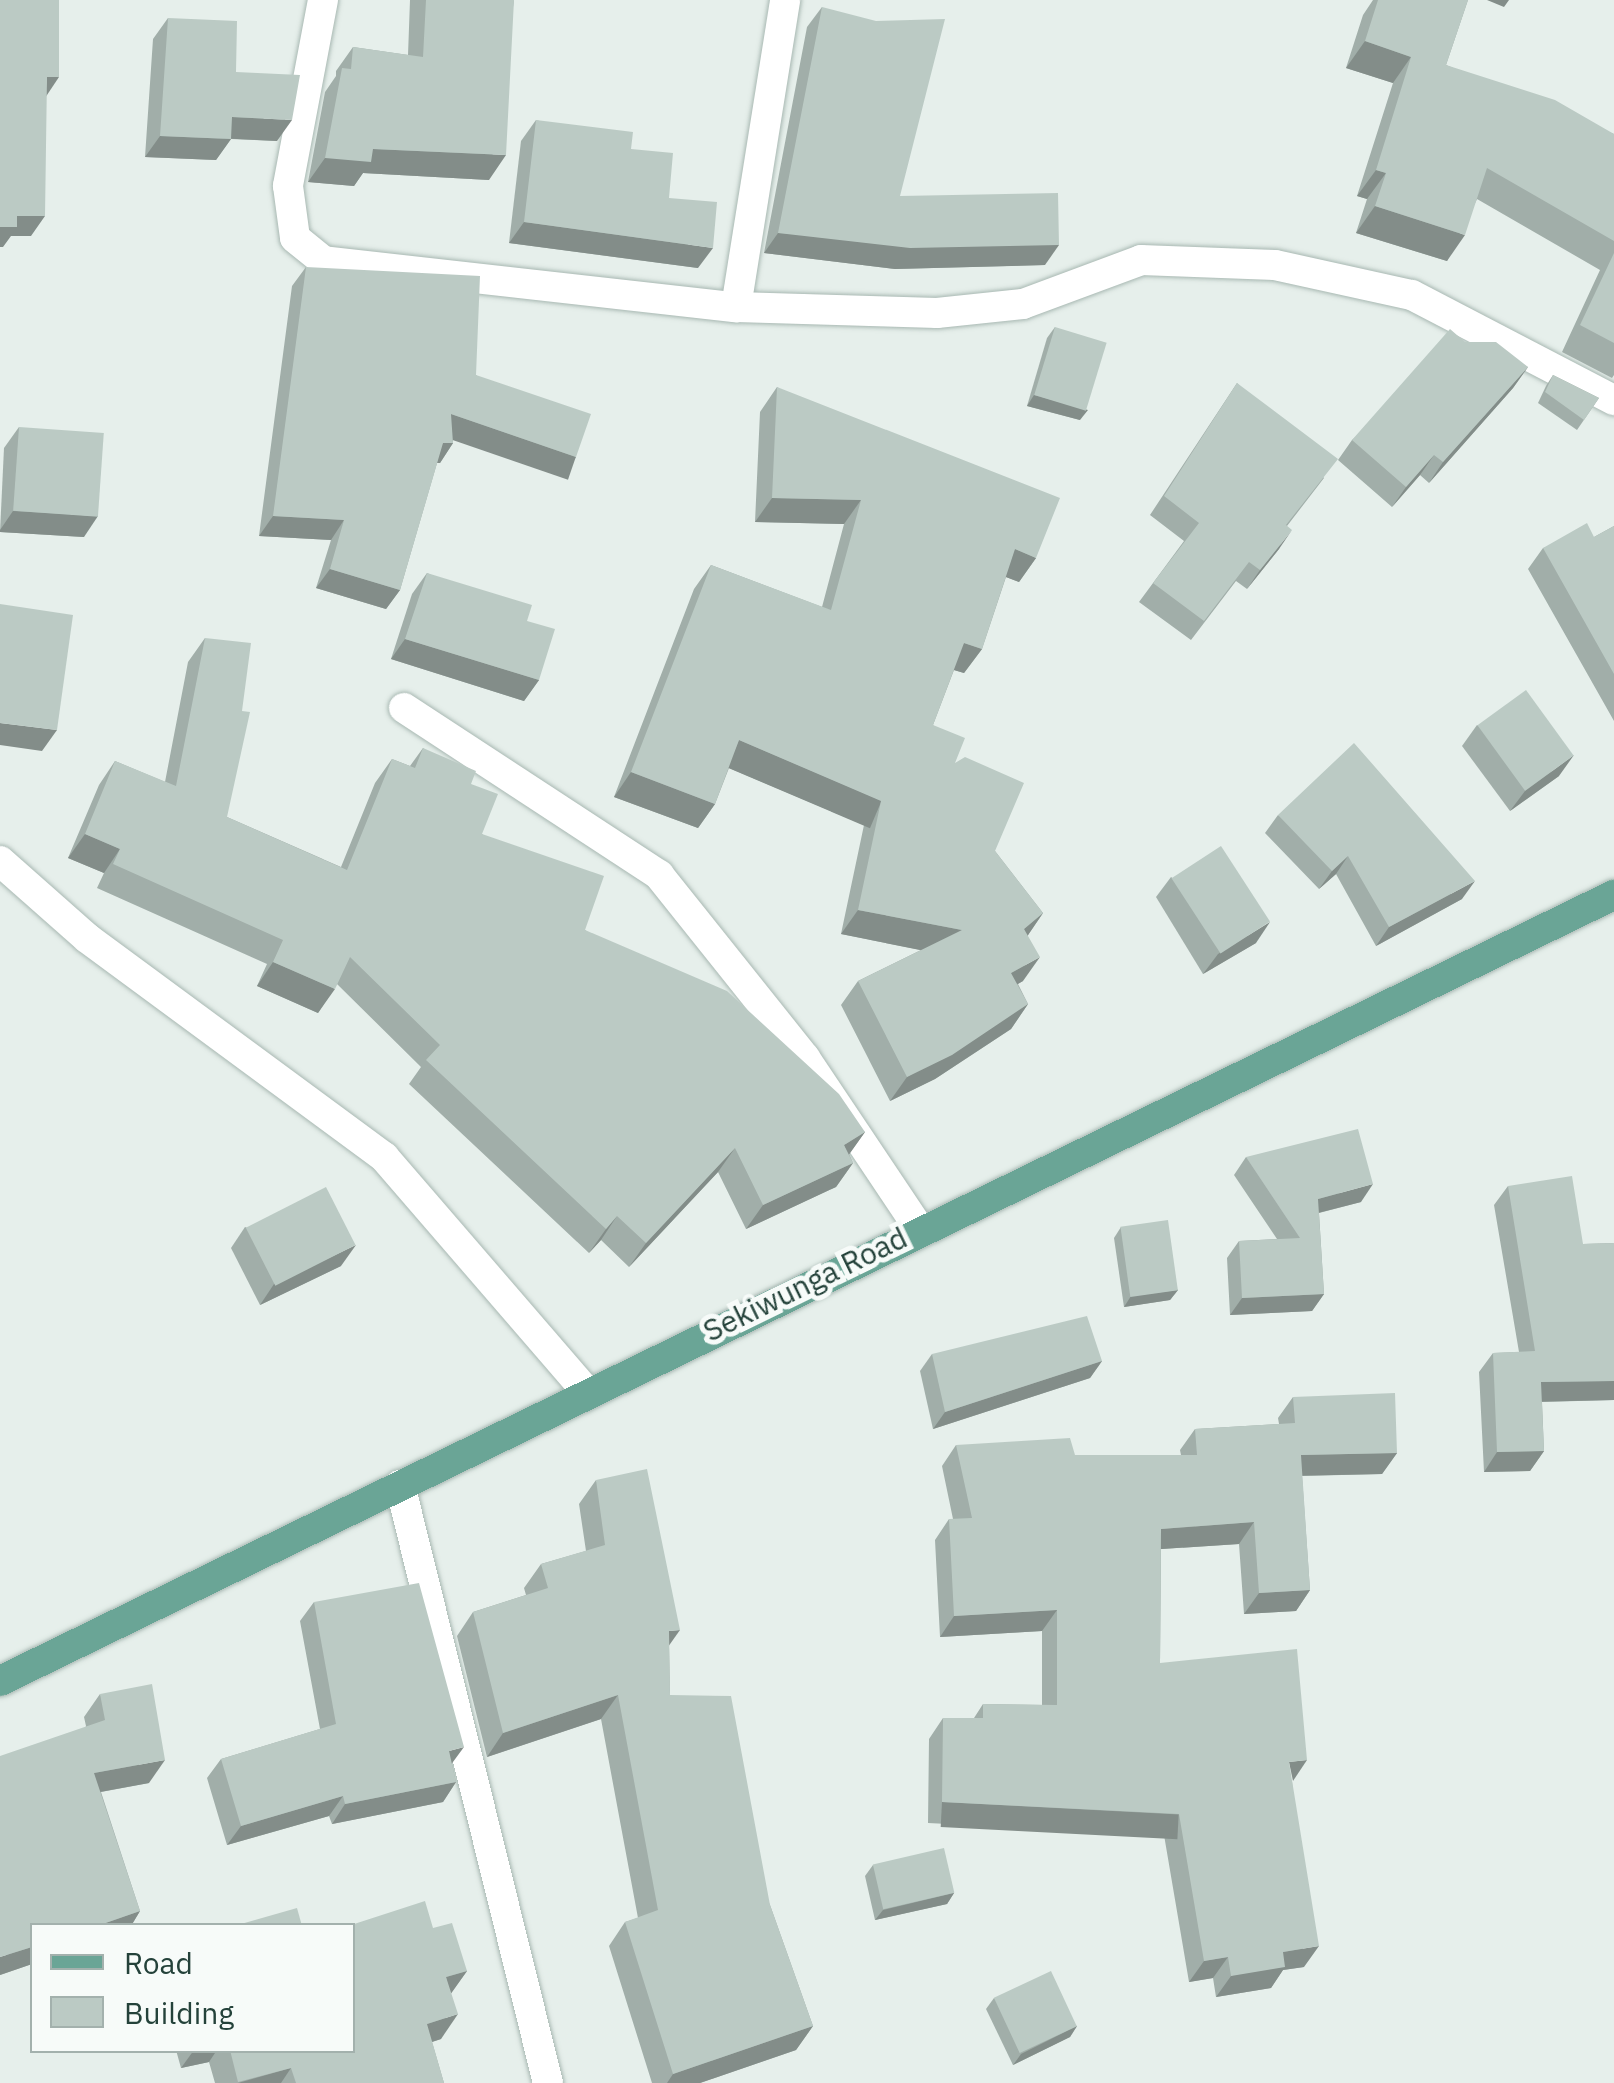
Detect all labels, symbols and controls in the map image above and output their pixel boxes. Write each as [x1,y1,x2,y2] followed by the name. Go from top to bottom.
[697,1219,913,1349] street label: Sekiwunga Road
[30,1923,355,2053] legend
[124,1943,193,1982] text: Road
[124,1993,234,2032] text: Building

